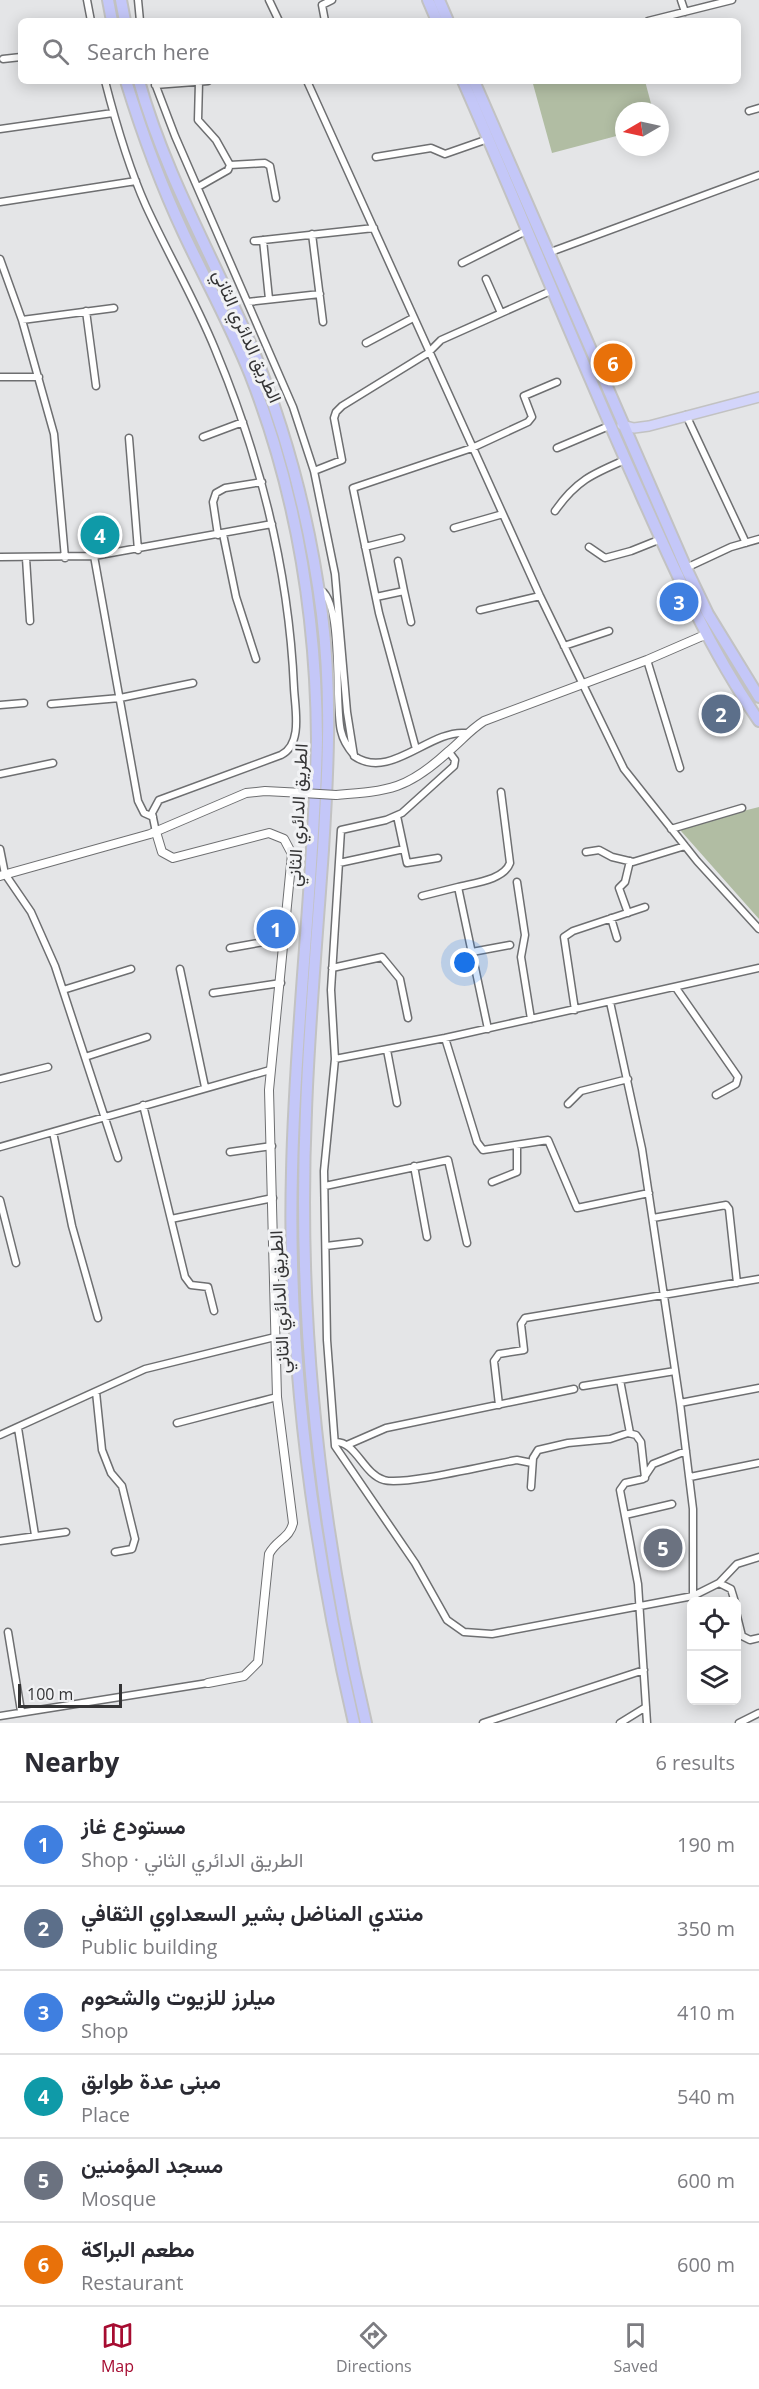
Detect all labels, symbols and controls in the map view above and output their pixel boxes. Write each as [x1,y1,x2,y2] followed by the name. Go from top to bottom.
[18,18,741,84] search box
[39,35,72,68] icon: search
[87,36,210,66] text: Search here
[615,102,669,156] north arrow
[204,266,288,408] street label: الطريق الدائري الثاني
[594,340,632,386] pin: 6
[80,512,120,558] pin: 4
[660,580,698,624] pin: 3
[702,692,740,736] pin: 2
[281,743,317,887] street label: الطريق الدائري الثاني
[256,906,296,952] pin: 1
[450,948,479,977] your location
[263,1230,299,1374] street label: الطريق الدائري الثاني
[644,1526,682,1570] pin: 5
[687,1597,741,1705] map controls
[687,1597,741,1651] button: locate
[687,1651,741,1705] button: layers
[18,1681,122,1708] scale bar
[27,1683,73,1705] text: 100 m
[24,1744,119,1780] text: Nearby
[655,1749,735,1776] text: 6 results
[81,1810,186,1840] text: مستودع غاز
[38,1831,49,1858] text: 1
[677,1831,735,1858] text: 190 m
[81,1846,303,1873] text: Shop · الطريق الدائري الثاني
[81,1897,423,1927] text: منتدي المناضل بشير السعداوي الثقافي
[38,1915,49,1942] text: 2
[677,1915,735,1942] text: 350 m
[81,1933,217,1960] text: Public building
[81,1981,276,2011] text: ميلرز للزيوت والشحوم
[38,1999,49,2026] text: 3
[677,1999,735,2026] text: 410 m
[81,2017,129,2044] text: Shop
[81,2065,221,2095] text: مبنى عدة طوابق
[38,2083,49,2110] text: 4
[677,2083,735,2110] text: 540 m
[81,2101,130,2128] text: Place
[81,2149,223,2179] text: مسجد المؤمنين
[38,2167,49,2194] text: 5
[677,2167,735,2194] text: 600 m
[81,2185,156,2212] text: Mosque
[81,2233,195,2263] text: مطعم البراكة
[38,2251,49,2278] text: 6
[677,2251,735,2278] text: 600 m
[81,2269,183,2296] text: Restaurant
[101,2319,134,2377] tab: Map
[336,2319,412,2377] tab: Directions
[614,2319,658,2377] tab: Saved

